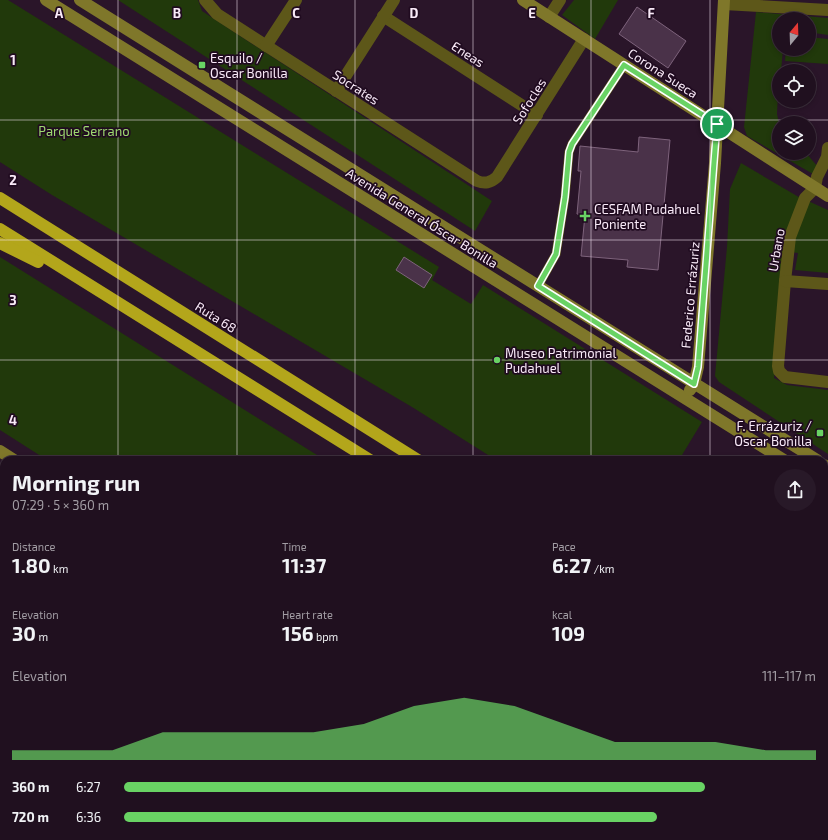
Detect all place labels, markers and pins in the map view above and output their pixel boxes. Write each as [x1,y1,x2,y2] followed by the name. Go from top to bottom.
[210,50,288,81] place label: Esquilo / Oscar Bonilla
[197,60,207,70] marker: Esquilo / Oscar Bonilla
[700,107,734,141] pin
[594,201,700,232] place label: CESFAM Pudahuel Poniente
[579,210,591,222] marker: CESFAM Pudahuel Poniente
[505,345,617,376] place label: Museo Patrimonial Pudahuel
[492,355,502,365] marker: Museo Patrimonial Pudahuel
[734,418,812,449] place label: F. Errázuriz / Oscar Bonilla
[815,428,825,438] marker: F. Errázuriz / Oscar Bonilla

